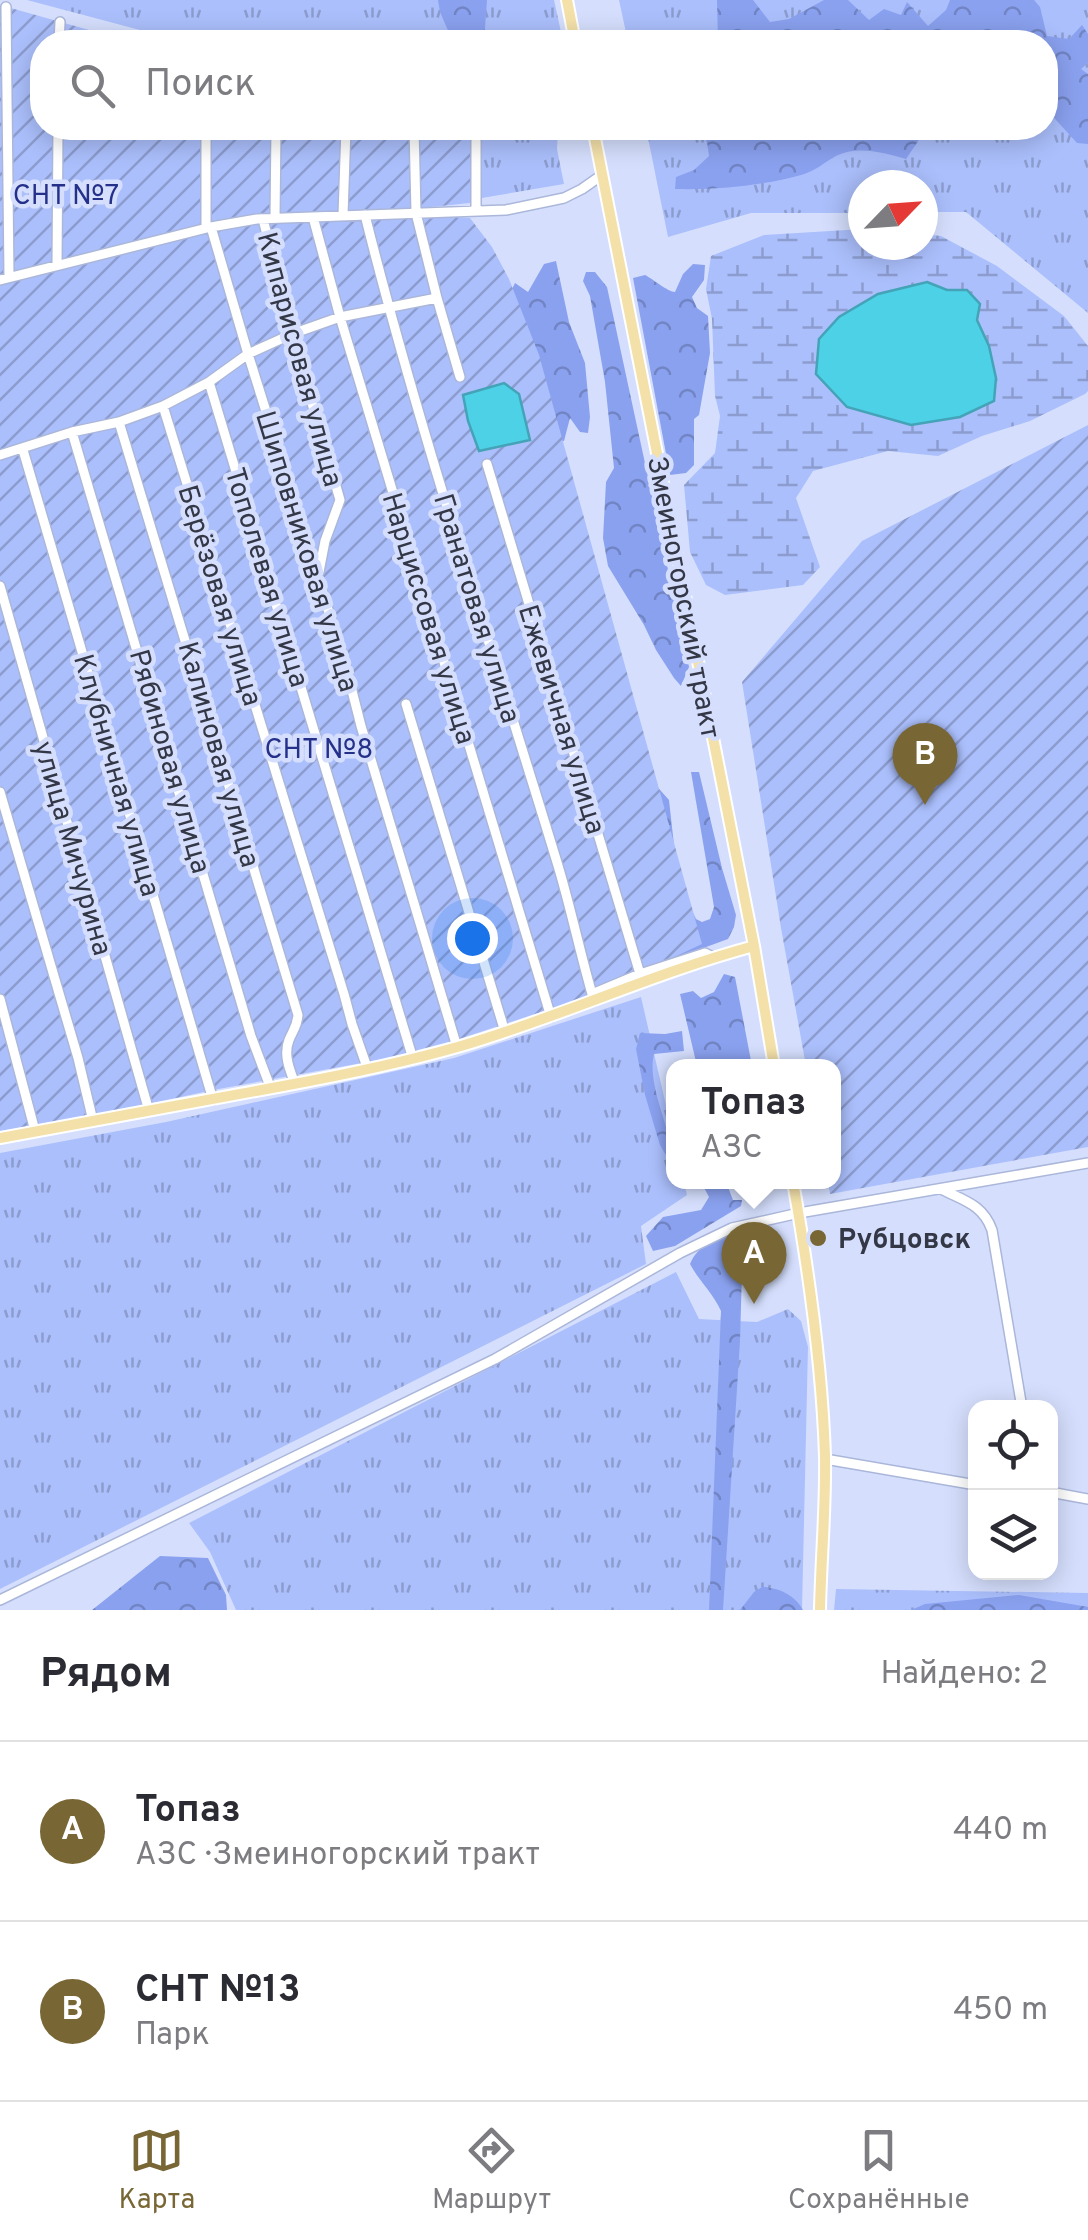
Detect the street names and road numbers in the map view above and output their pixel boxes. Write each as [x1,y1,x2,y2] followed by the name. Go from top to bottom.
[247,228,349,491] street label: Кипарисовая улица
[245,407,365,697] street label: Шиповниковая улица
[637,453,727,742] street label: Змеиногорский тракт
[215,464,316,692] street label: Тополевая улица
[167,481,269,711] street label: Берёзовая улица
[372,489,483,749] street label: Нарциссовая улица
[423,490,527,728] street label: Гранатовая улица
[508,601,612,839] street label: Ежевичная улица
[168,638,267,872] street label: Калиновая улица
[119,645,217,878] street label: Рябиновая улица
[63,650,167,901] street label: Клубничная улица
[23,737,119,960] street label: улица Мичурина

